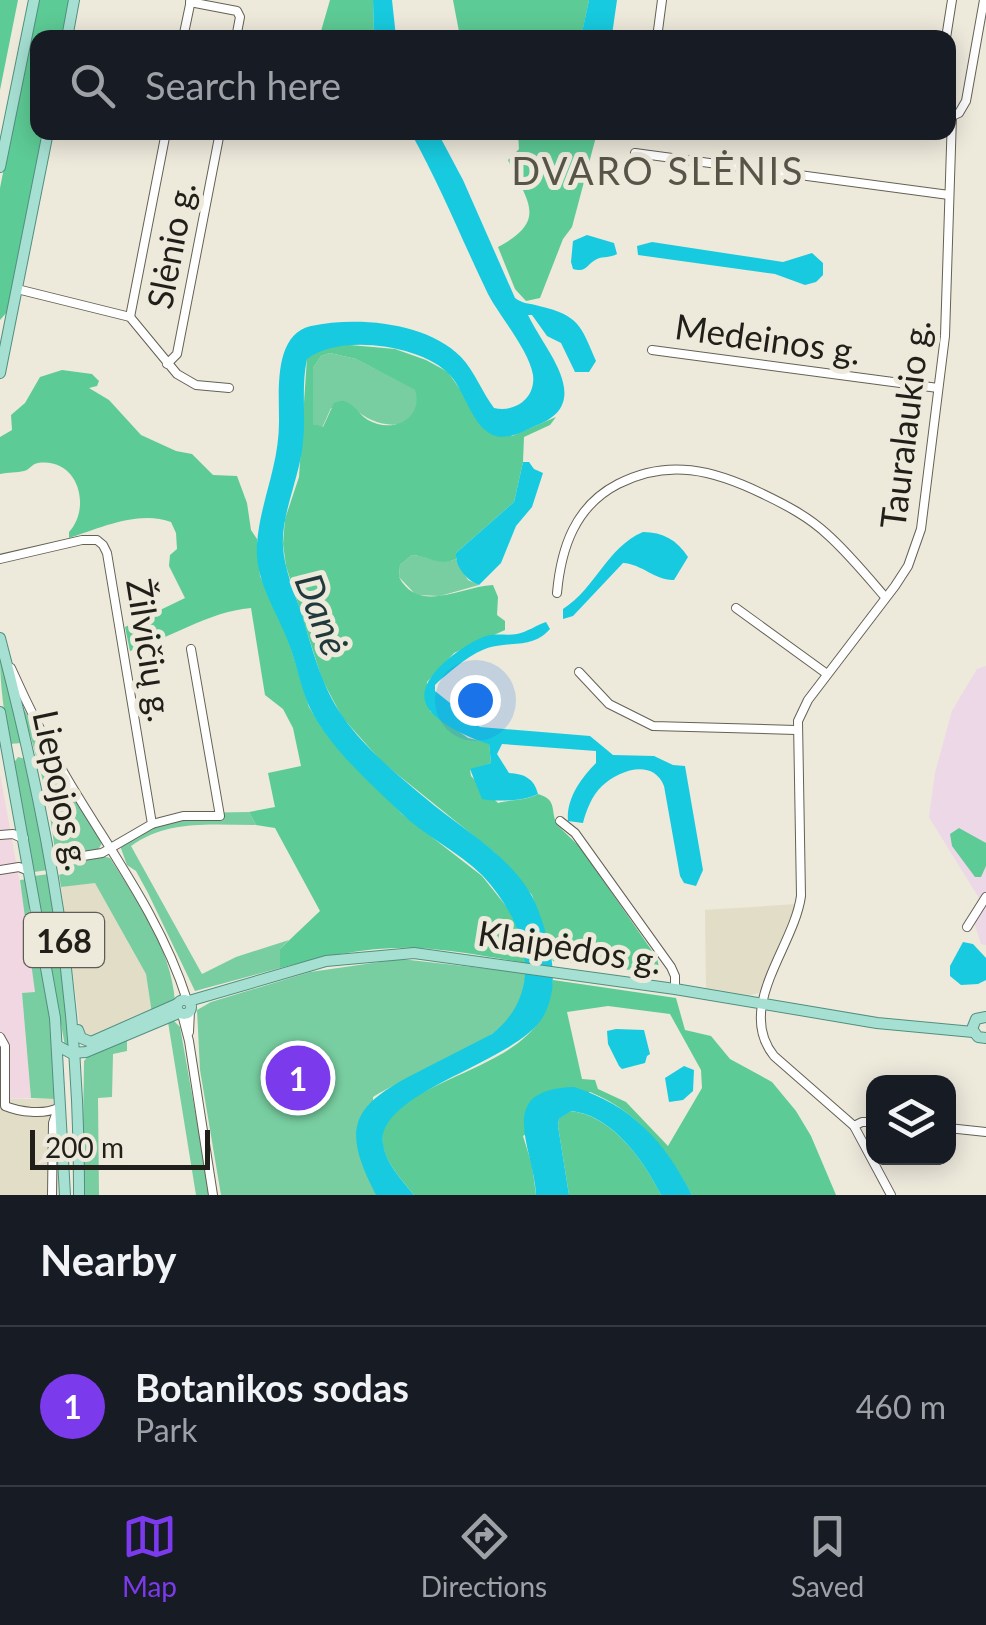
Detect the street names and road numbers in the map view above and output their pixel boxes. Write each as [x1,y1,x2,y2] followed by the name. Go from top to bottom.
[137,178,203,312] street label: Slėnio g.
[673,304,863,372] street label: Medeinos g.
[870,317,938,531] street label: Tauralaukio g.
[119,576,183,724] street label: Žilvičių g.
[25,706,101,874] street label: Liepojos g.
[475,911,665,981] street label: Klaipėdos g.
[24,913,104,967] road number: 168

